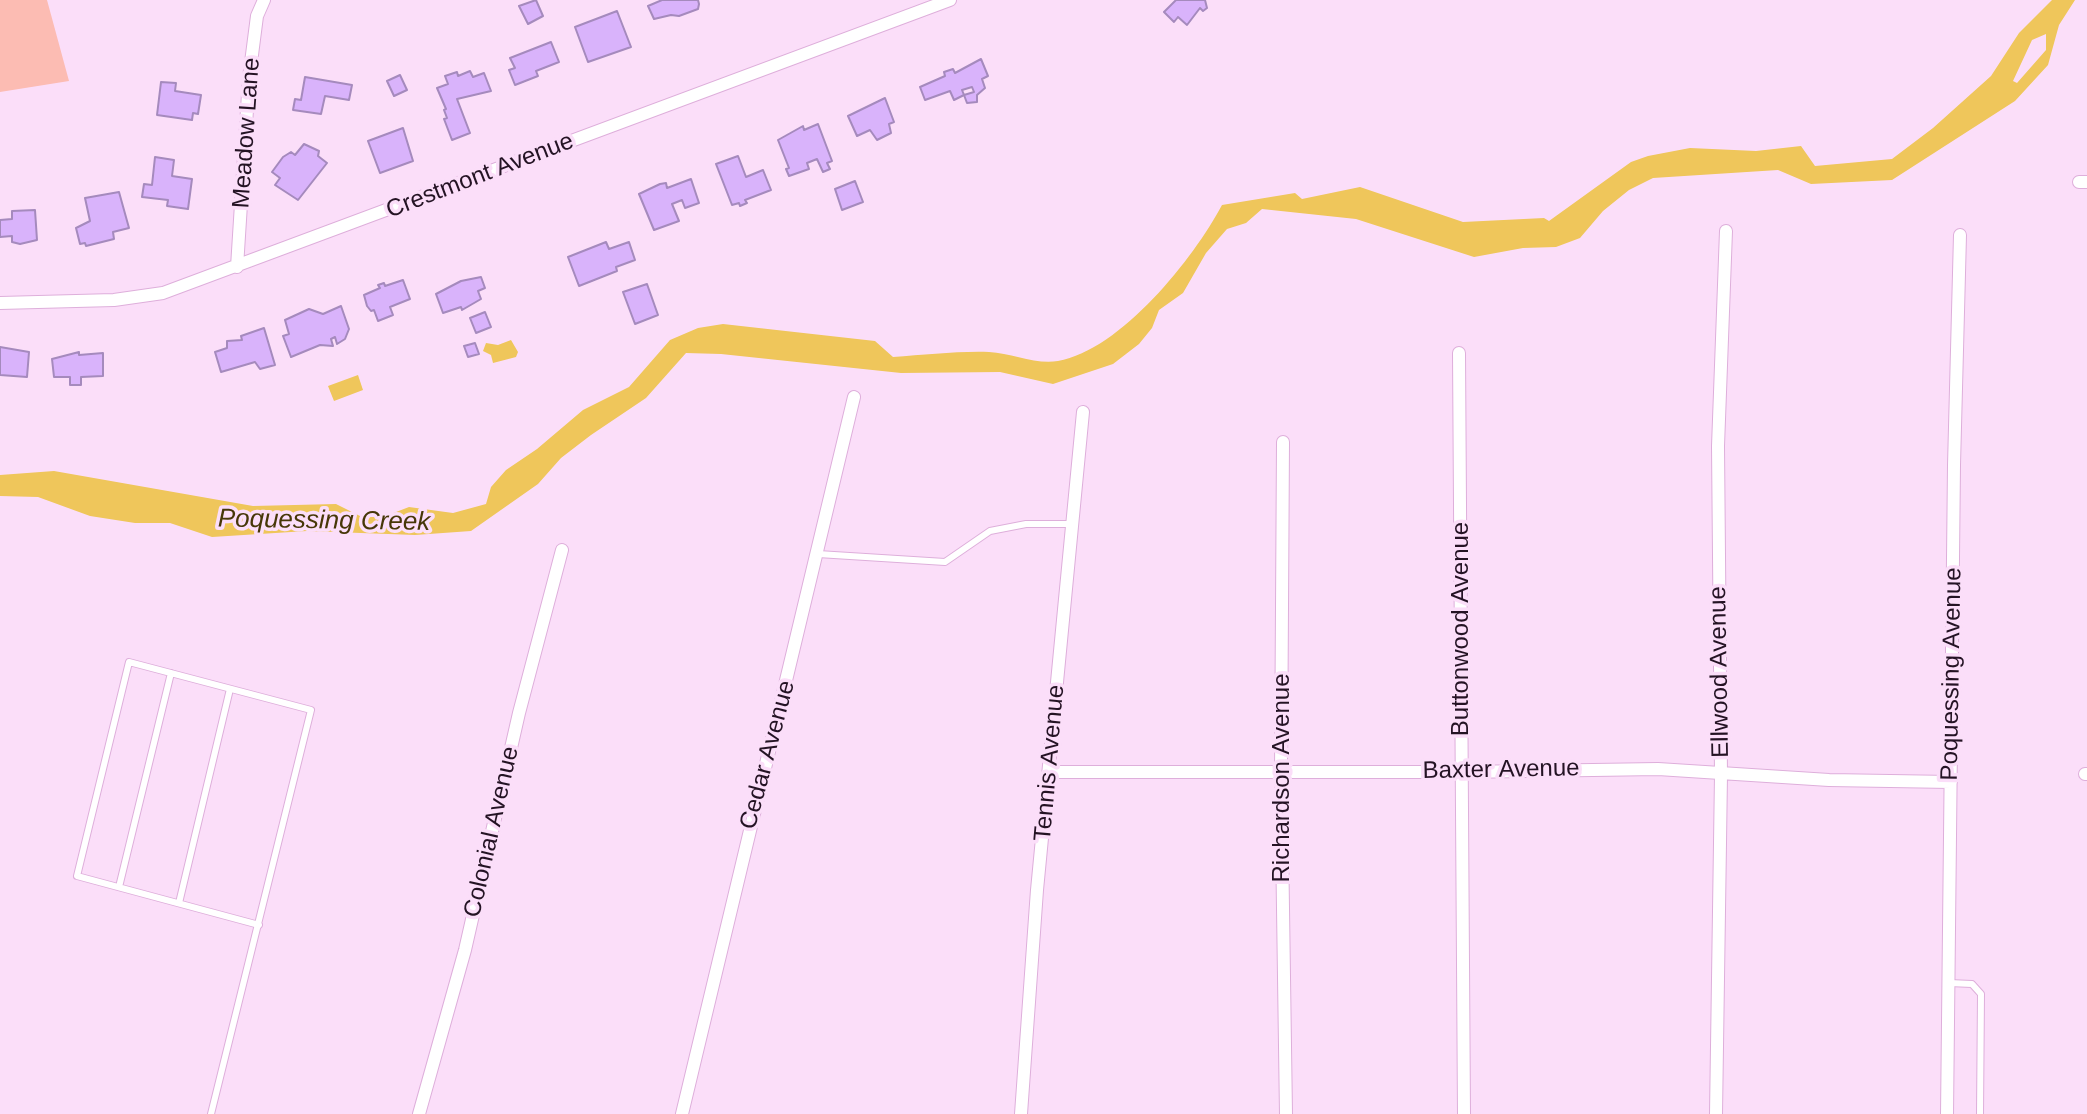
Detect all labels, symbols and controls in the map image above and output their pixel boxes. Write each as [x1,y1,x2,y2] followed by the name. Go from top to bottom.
[227,57,267,209] street label: Meadow Lane
[382,127,578,225] street label: Crestmont Avenue
[218,504,430,538] water label: Poquessing Creek
[1447,522,1475,736] street label: Buttonwood Avenue
[1936,567,1968,781] street label: Poquessing Avenue
[1704,586,1736,758] street label: Ellwood Avenue
[1268,673,1296,883] street label: Richardson Avenue
[734,677,802,833] street label: Cedar Avenue
[1029,684,1071,842] street label: Tennis Avenue
[458,744,526,920] street label: Colonial Avenue
[1422,754,1580,786] street label: Baxter Avenue

